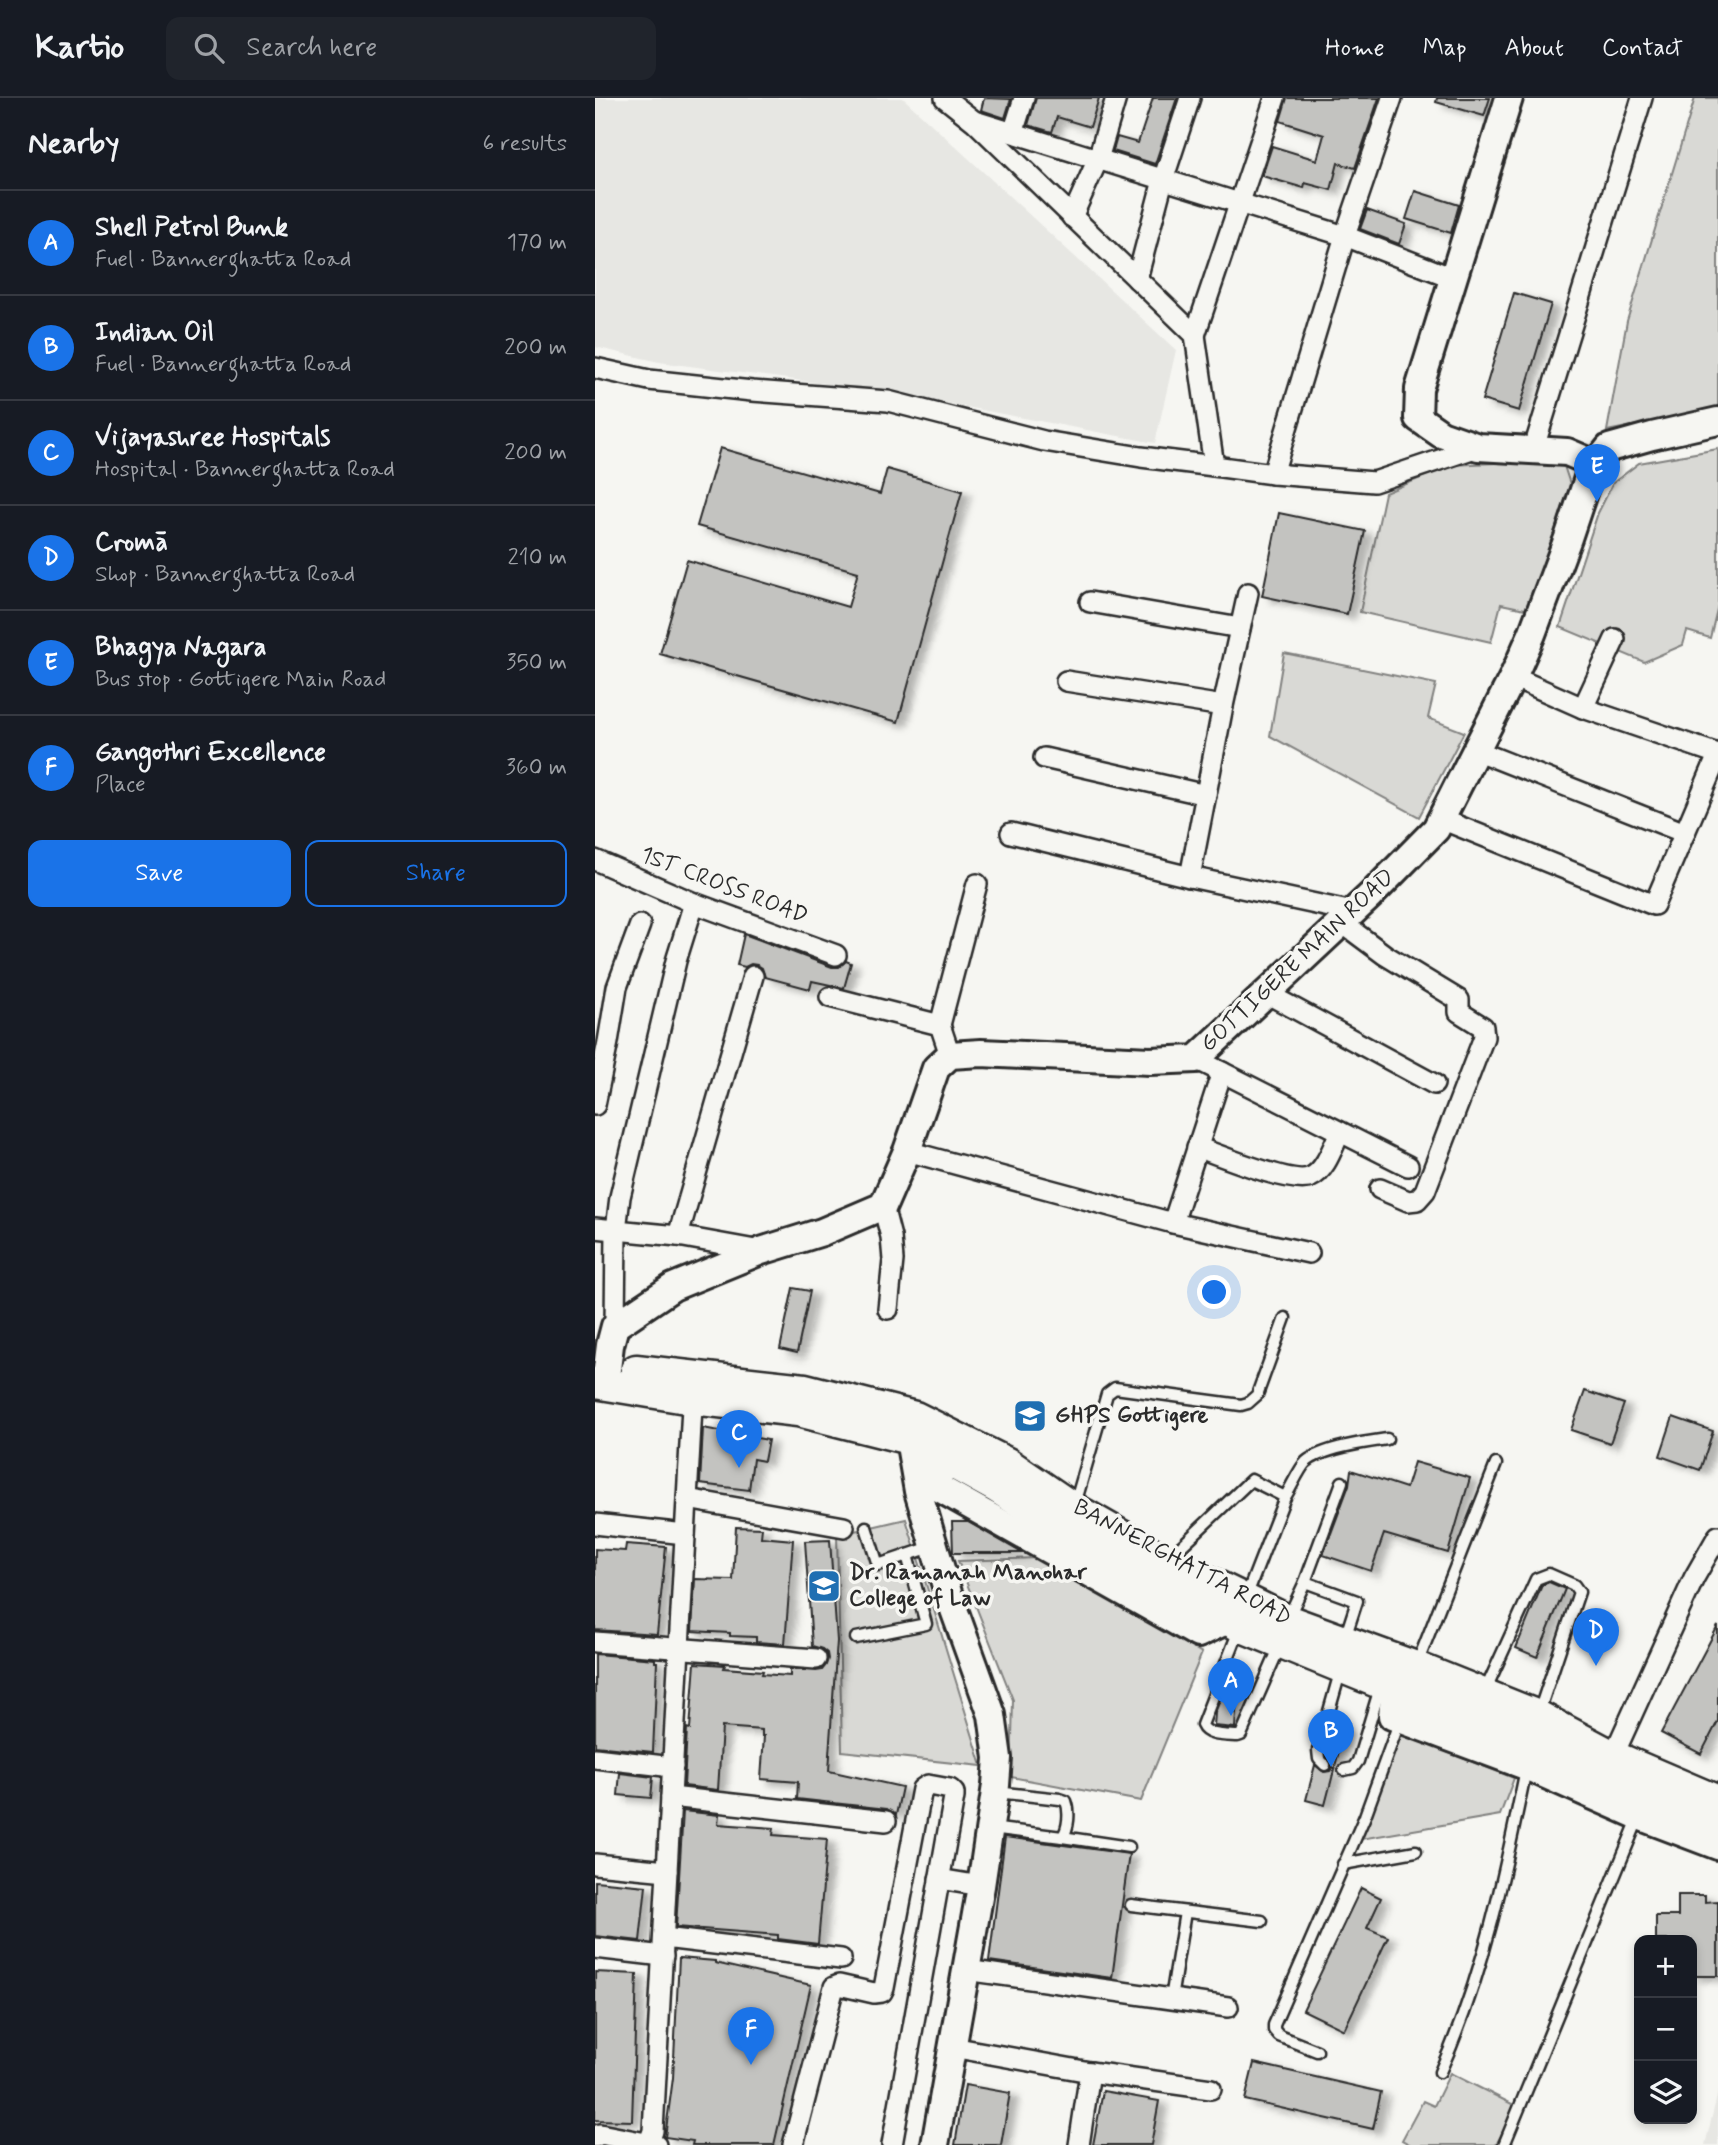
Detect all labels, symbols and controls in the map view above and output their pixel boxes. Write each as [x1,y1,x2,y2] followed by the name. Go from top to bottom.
[166,17,656,80] search box
[35,26,124,70] text: Kartio
[190,29,228,67] icon: search
[246,31,377,65] text: Search here
[1325,33,1385,64] text: Home
[1423,33,1467,64] text: Map
[1505,33,1564,64] text: About
[1602,33,1683,64] text: Contact
[28,124,119,163] text: Nearby
[483,129,567,159] text: 6 results
[95,211,288,245] text: Shell Petrol Bunk
[43,228,59,258] text: A
[507,228,567,258] text: 170 m
[95,245,351,275] text: Fuel · Bannerghatta Road
[95,316,214,350] text: Indian Oil
[44,333,58,363] text: B
[504,333,567,363] text: 200 m
[95,350,351,380] text: Fuel · Bannerghatta Road
[95,421,331,455] text: Vijayashree Hospitals
[43,438,59,468] text: C
[504,438,567,468] text: 200 m
[1574,444,1620,502] pin: E
[95,455,395,485] text: Hospital · Bannerghatta Road
[95,526,168,560] text: Cromā
[43,543,59,573] text: D
[507,543,567,573] text: 210 m
[95,560,355,590] text: Shop · Bannerghatta Road
[95,631,267,665] text: Bhagya Nagara
[44,648,58,678] text: E
[506,648,567,678] text: 350 m
[95,665,386,695] text: Bus stop · Gottigere Main Road
[95,736,326,770] text: Gangothri Excellence
[45,753,57,783] text: F
[506,753,567,783] text: 360 m
[95,770,146,800] text: Place
[28,840,291,907] button: Save
[305,840,567,907] button: Share
[636,840,812,932] street label: 1ST CROSS ROAD
[1194,863,1402,1059] street label: GOTTIGERE MAIN ROAD
[1197,1275,1231,1309] your location
[1011,1397,1049,1435] school or university icon: GHPS Gottigere
[1055,1401,1209,1431] place label: GHPS Gottigere
[716,1410,762,1468] pin: C
[1068,1493,1296,1633] street label: BANNERGHATTA ROAD
[849,1558,1088,1614] place label: Dr. Ramanah Manohar College of Law
[805,1567,843,1605] school or university icon: Dr. Ramanah Manohar College of Law
[1573,1608,1619,1666] pin: D
[1208,1658,1254,1716] pin: A
[1308,1709,1354,1767] pin: B
[1634,1935,1697,2124] map controls
[1634,1935,1697,1998] button: +
[1634,1998,1697,2061] button: −
[728,2007,774,2065] pin: F
[1634,2061,1697,2124] button: layers

